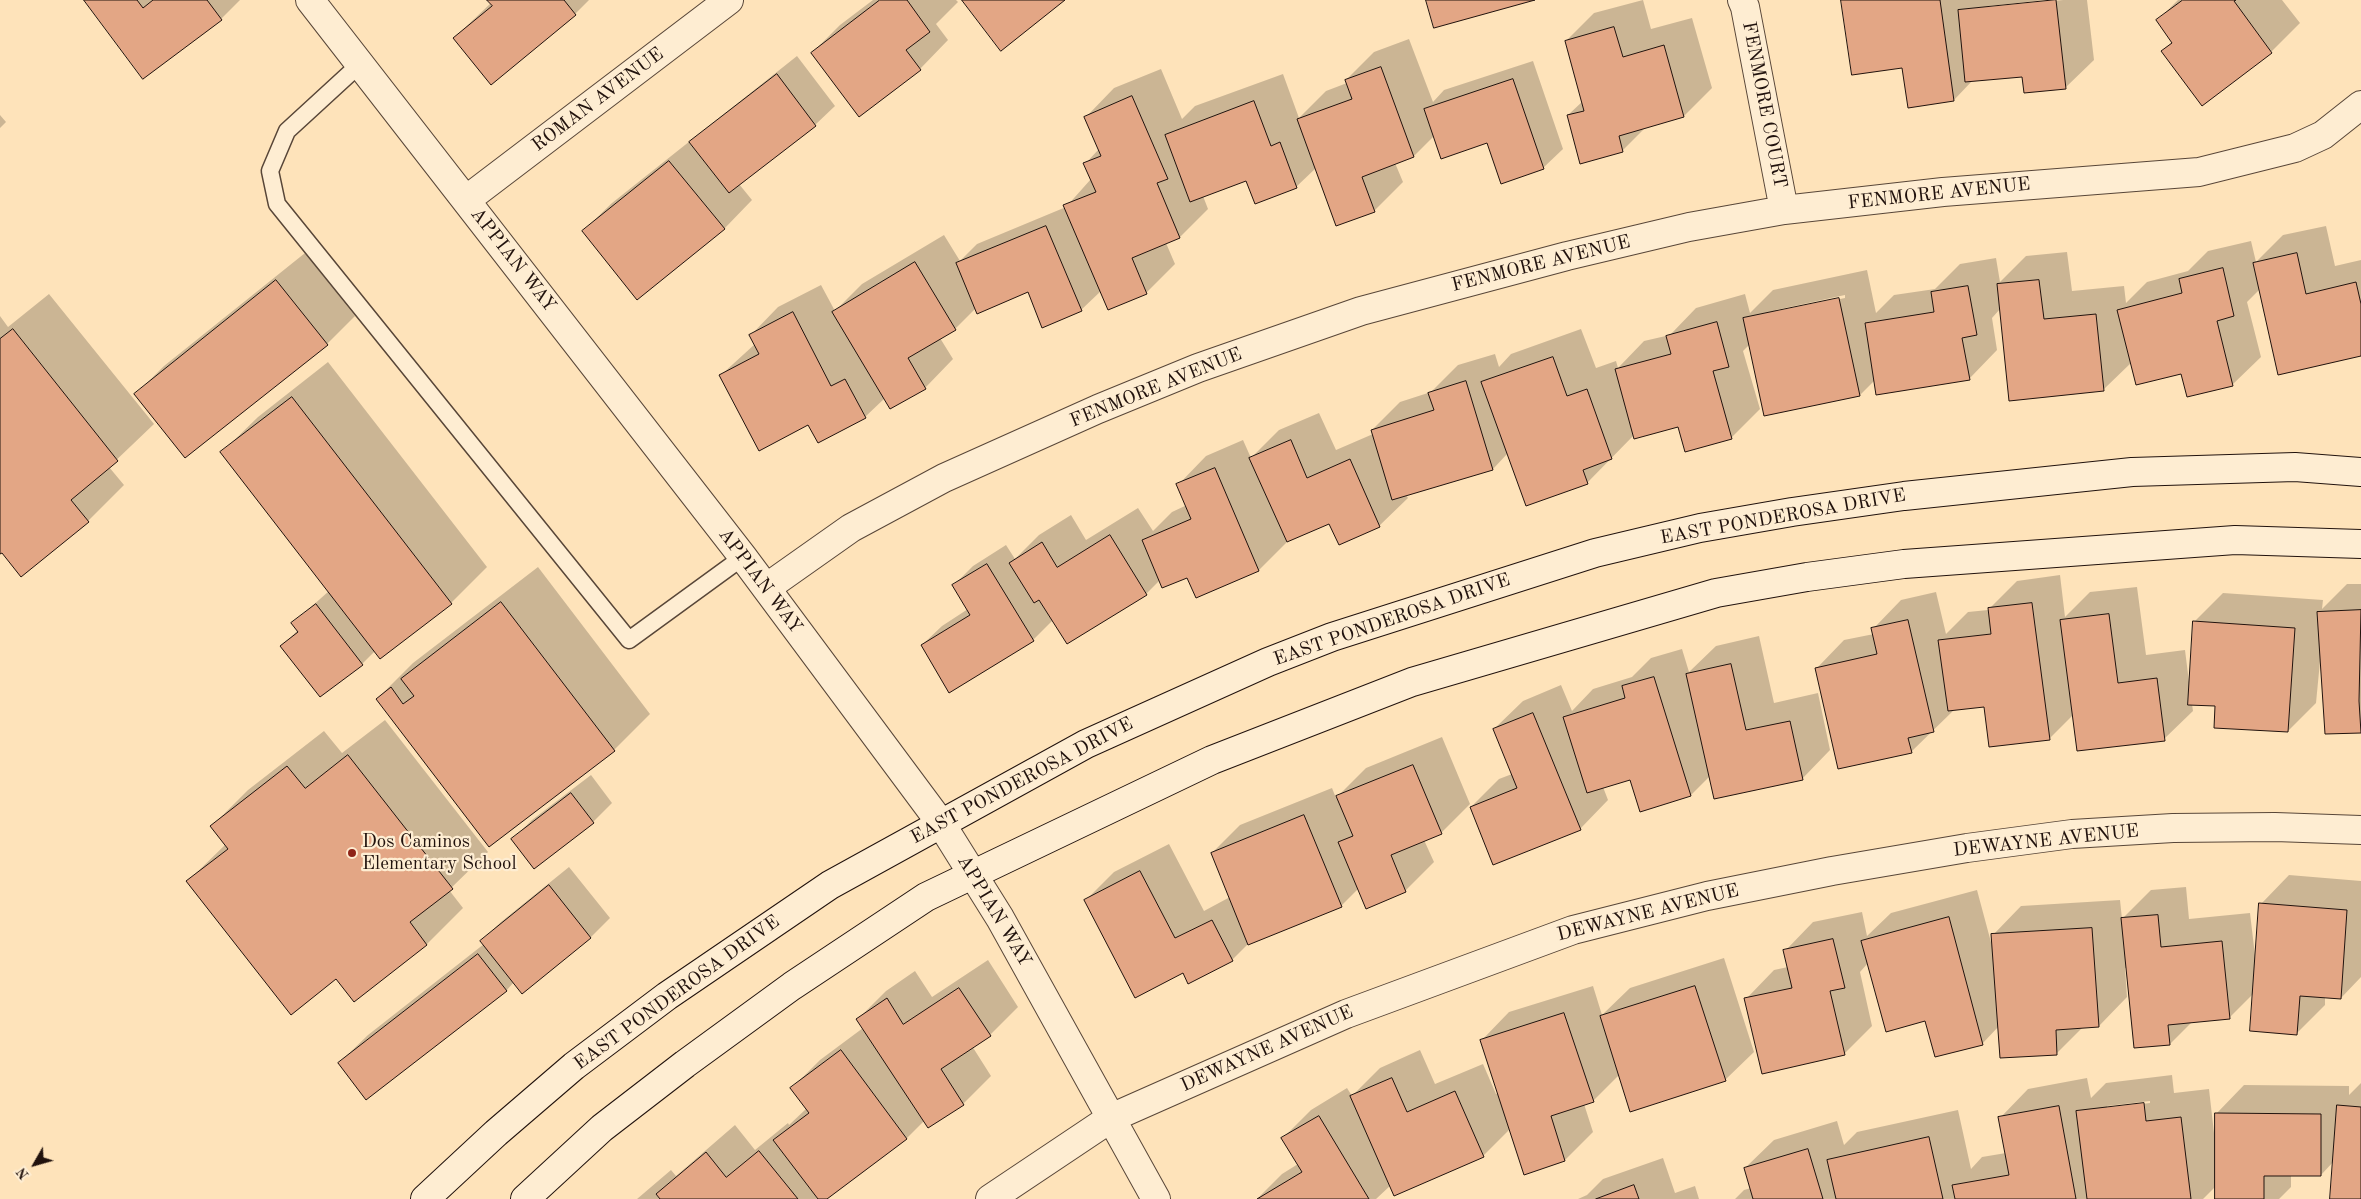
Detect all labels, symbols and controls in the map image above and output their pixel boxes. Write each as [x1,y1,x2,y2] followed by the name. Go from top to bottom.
[1737,20,1791,190] street label: FENMORE COURT
[528,43,668,157] street label: ROMAN AVENUE
[1847,173,2031,215] street label: FENMORE AVENUE
[465,203,561,317] street label: APPIAN WAY
[1449,231,1633,297] street label: FENMORE AVENUE
[1067,343,1245,433] street label: FENMORE AVENUE
[1658,484,1908,550] street label: EAST PONDEROSA DRIVE
[713,524,807,638] street label: APPIAN WAY
[1271,569,1513,671] street label: EAST PONDEROSA DRIVE
[907,713,1137,849] street label: EAST PONDEROSA DRIVE
[1952,820,2140,862] street label: DEWAYNE AVENUE
[362,831,517,875] place label: Dos Caminos Elementary School
[346,847,358,859] marker: Dos Caminos Elementary School
[952,851,1036,971] street label: APPIAN WAY
[1555,879,1741,947] street label: DEWAYNE AVENUE
[570,911,784,1075] street label: EAST PONDEROSA DRIVE
[1177,1001,1357,1097] street label: DEWAYNE AVENUE
[10,1139,60,1189] north arrow
[14,1165,32,1182] text: N

